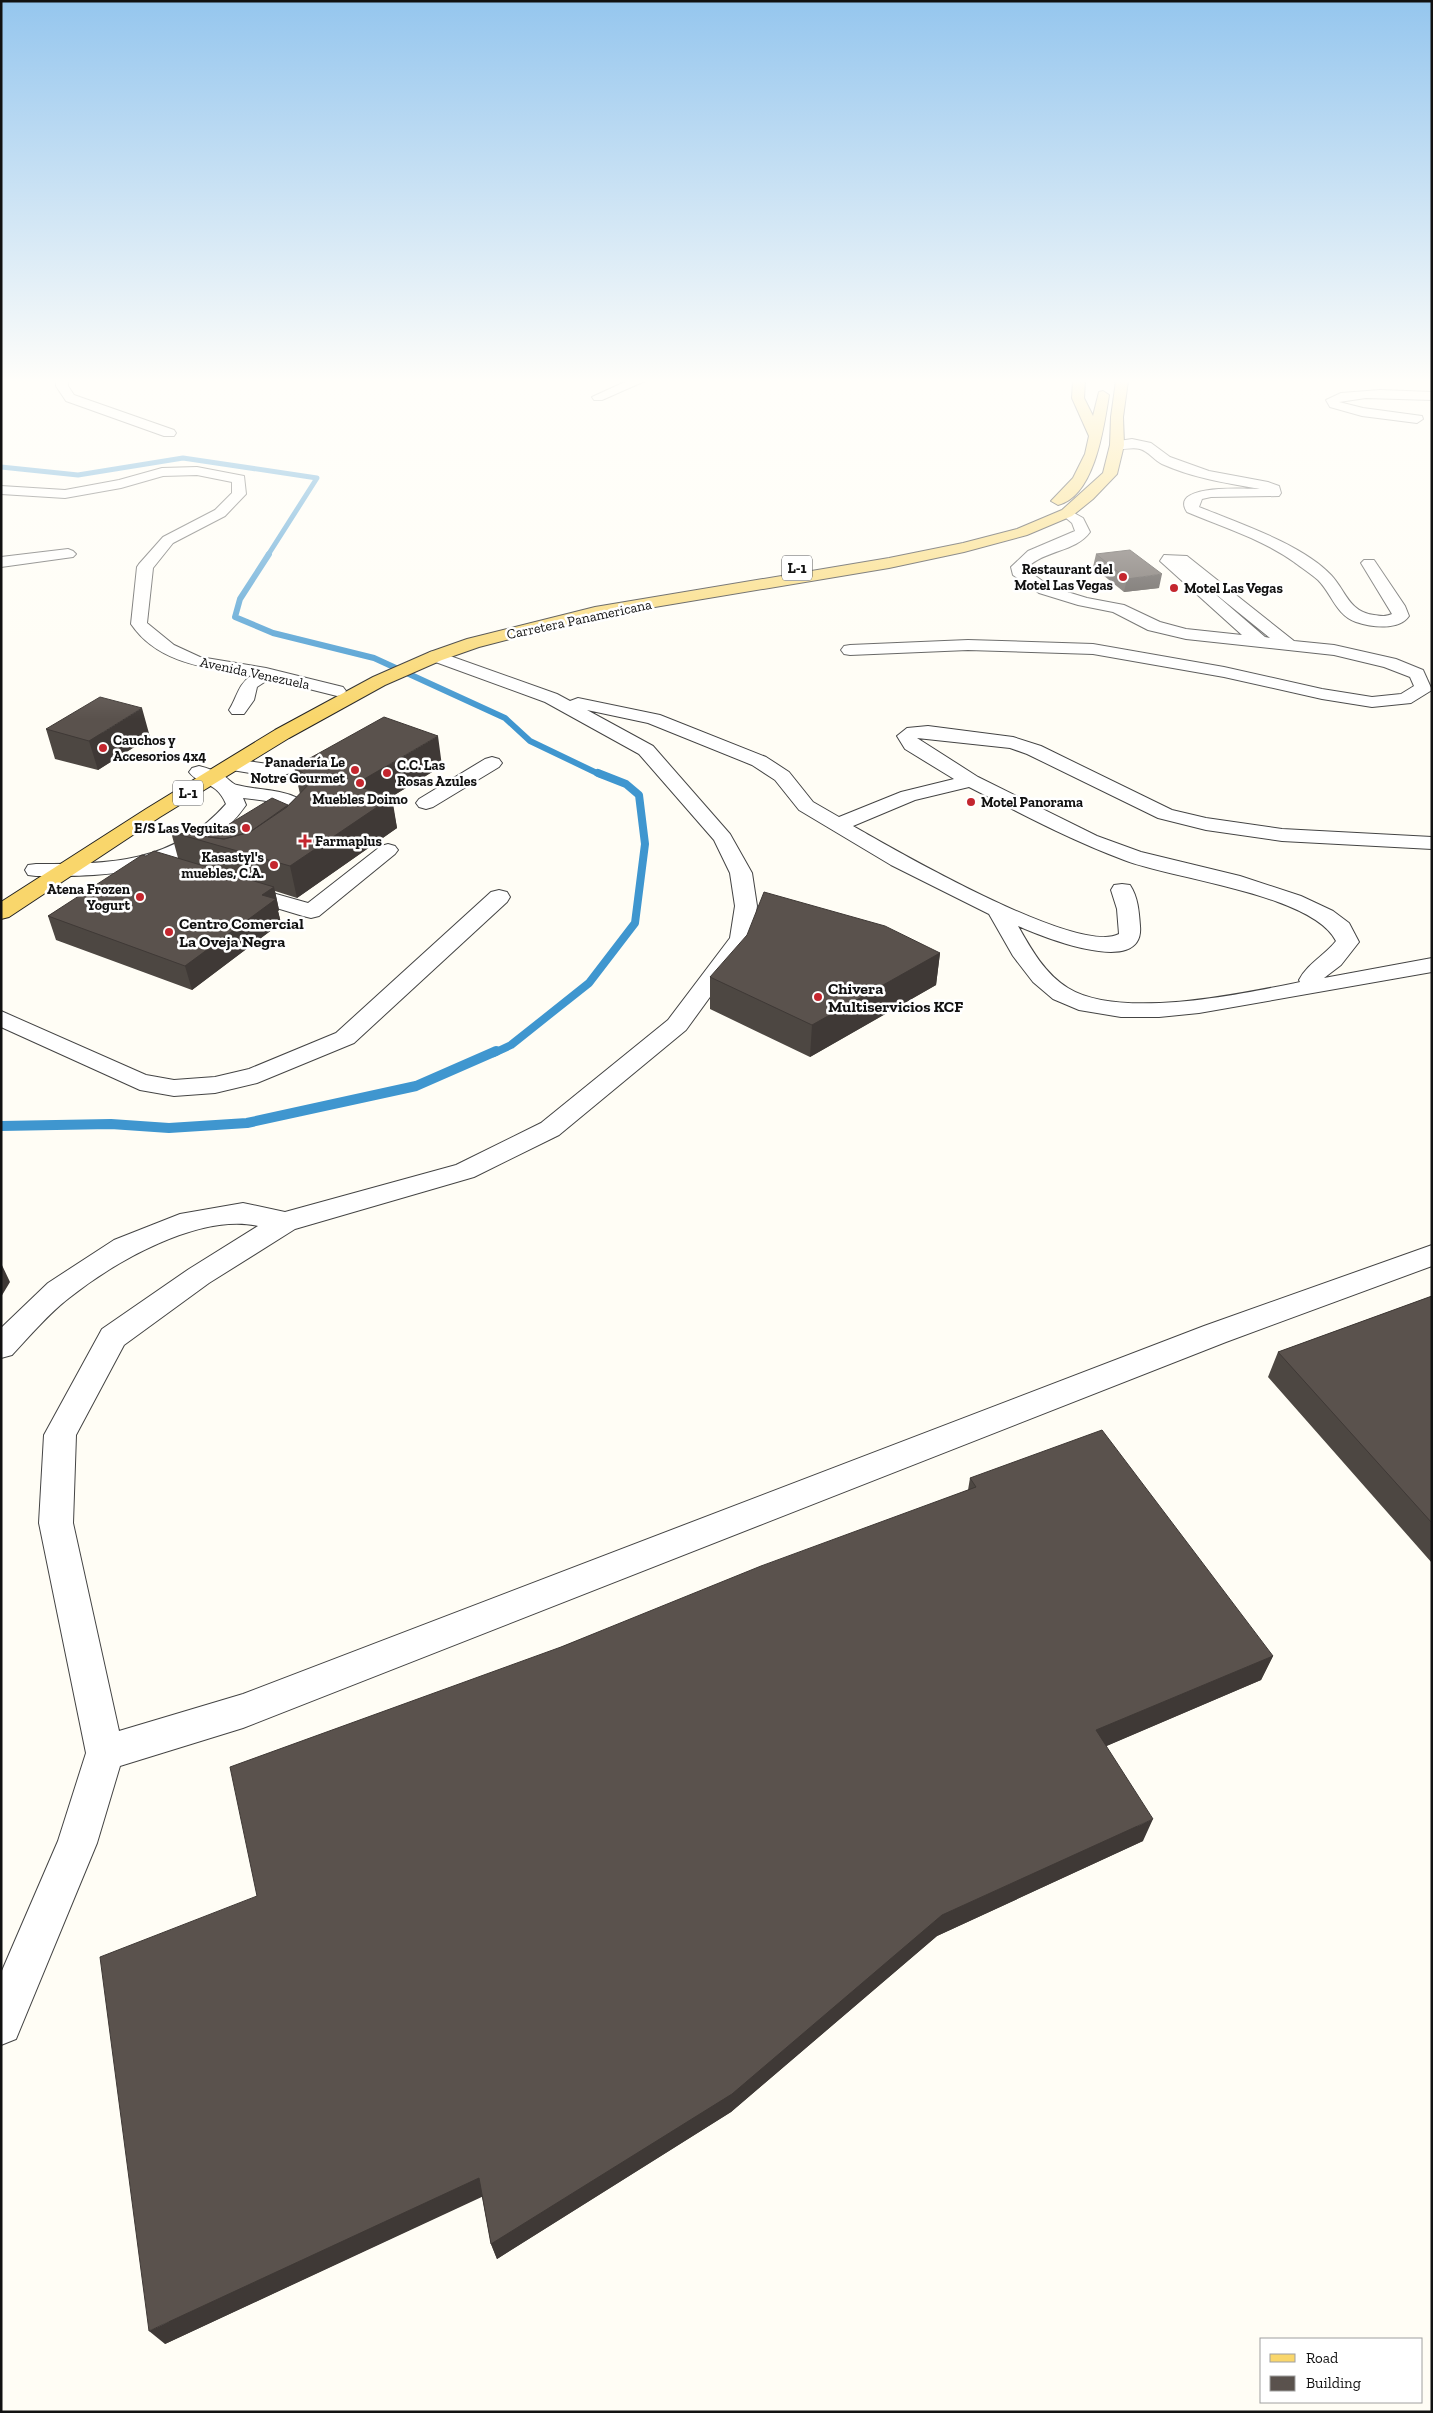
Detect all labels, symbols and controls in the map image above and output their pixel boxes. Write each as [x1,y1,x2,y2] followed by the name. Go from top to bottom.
[782,556,812,580] road number: L-1
[1014,561,1114,594] place label: Restaurant del Motel Las Vegas
[1117,571,1129,583] marker: Restaurant del Motel Las Vegas
[1184,580,1283,597] place label: Motel Las Vegas
[1168,582,1180,594] marker: Motel Las Vegas
[505,596,653,643] street label: Carretera Panamericana
[198,654,312,693] street label: Avenida Venezuela
[113,732,206,765] place label: Cauchos y Accesorios 4x4
[97,742,109,754] marker: Cauchos y Accesorios 4x4
[250,754,345,787] place label: Panadería Le Notre Gourmet
[397,757,478,790] place label: C.C. Las Rosas Azules
[349,764,361,776] marker: Panadería Le Notre Gourmet
[381,767,393,779] marker: C.C. Las Rosas Azules
[354,777,366,789] marker: Muebles Doimo
[173,780,203,806] road number: L-1
[312,791,409,808] place label: Muebles Doimo
[981,794,1083,811] place label: Motel Panorama
[965,796,977,808] marker: Motel Panorama
[134,820,237,837] place label: E/S Las Veguitas
[240,822,252,834] marker: E/S Las Veguitas
[315,833,383,850] place label: Farmaplus
[299,835,311,847] marker: Farmaplus
[181,849,265,882] place label: Kasastyl's muebles, C.A.
[268,859,280,871] marker: Kasastyl's muebles, C.A.
[47,881,131,914] place label: Atena Frozen Yogurt
[134,891,146,903] marker: Atena Frozen Yogurt
[179,914,304,951] place label: Centro Comercial La Oveja Negra
[163,926,175,938] marker: Centro Comercial La Oveja Negra
[828,979,963,1016] place label: Chivera Multiservicios KCF
[812,991,824,1003] marker: Chivera Multiservicios KCF
[1260,2338,1423,2403] legend
[1306,2349,1339,2367] text: Road
[1306,2374,1361,2392] text: Building

